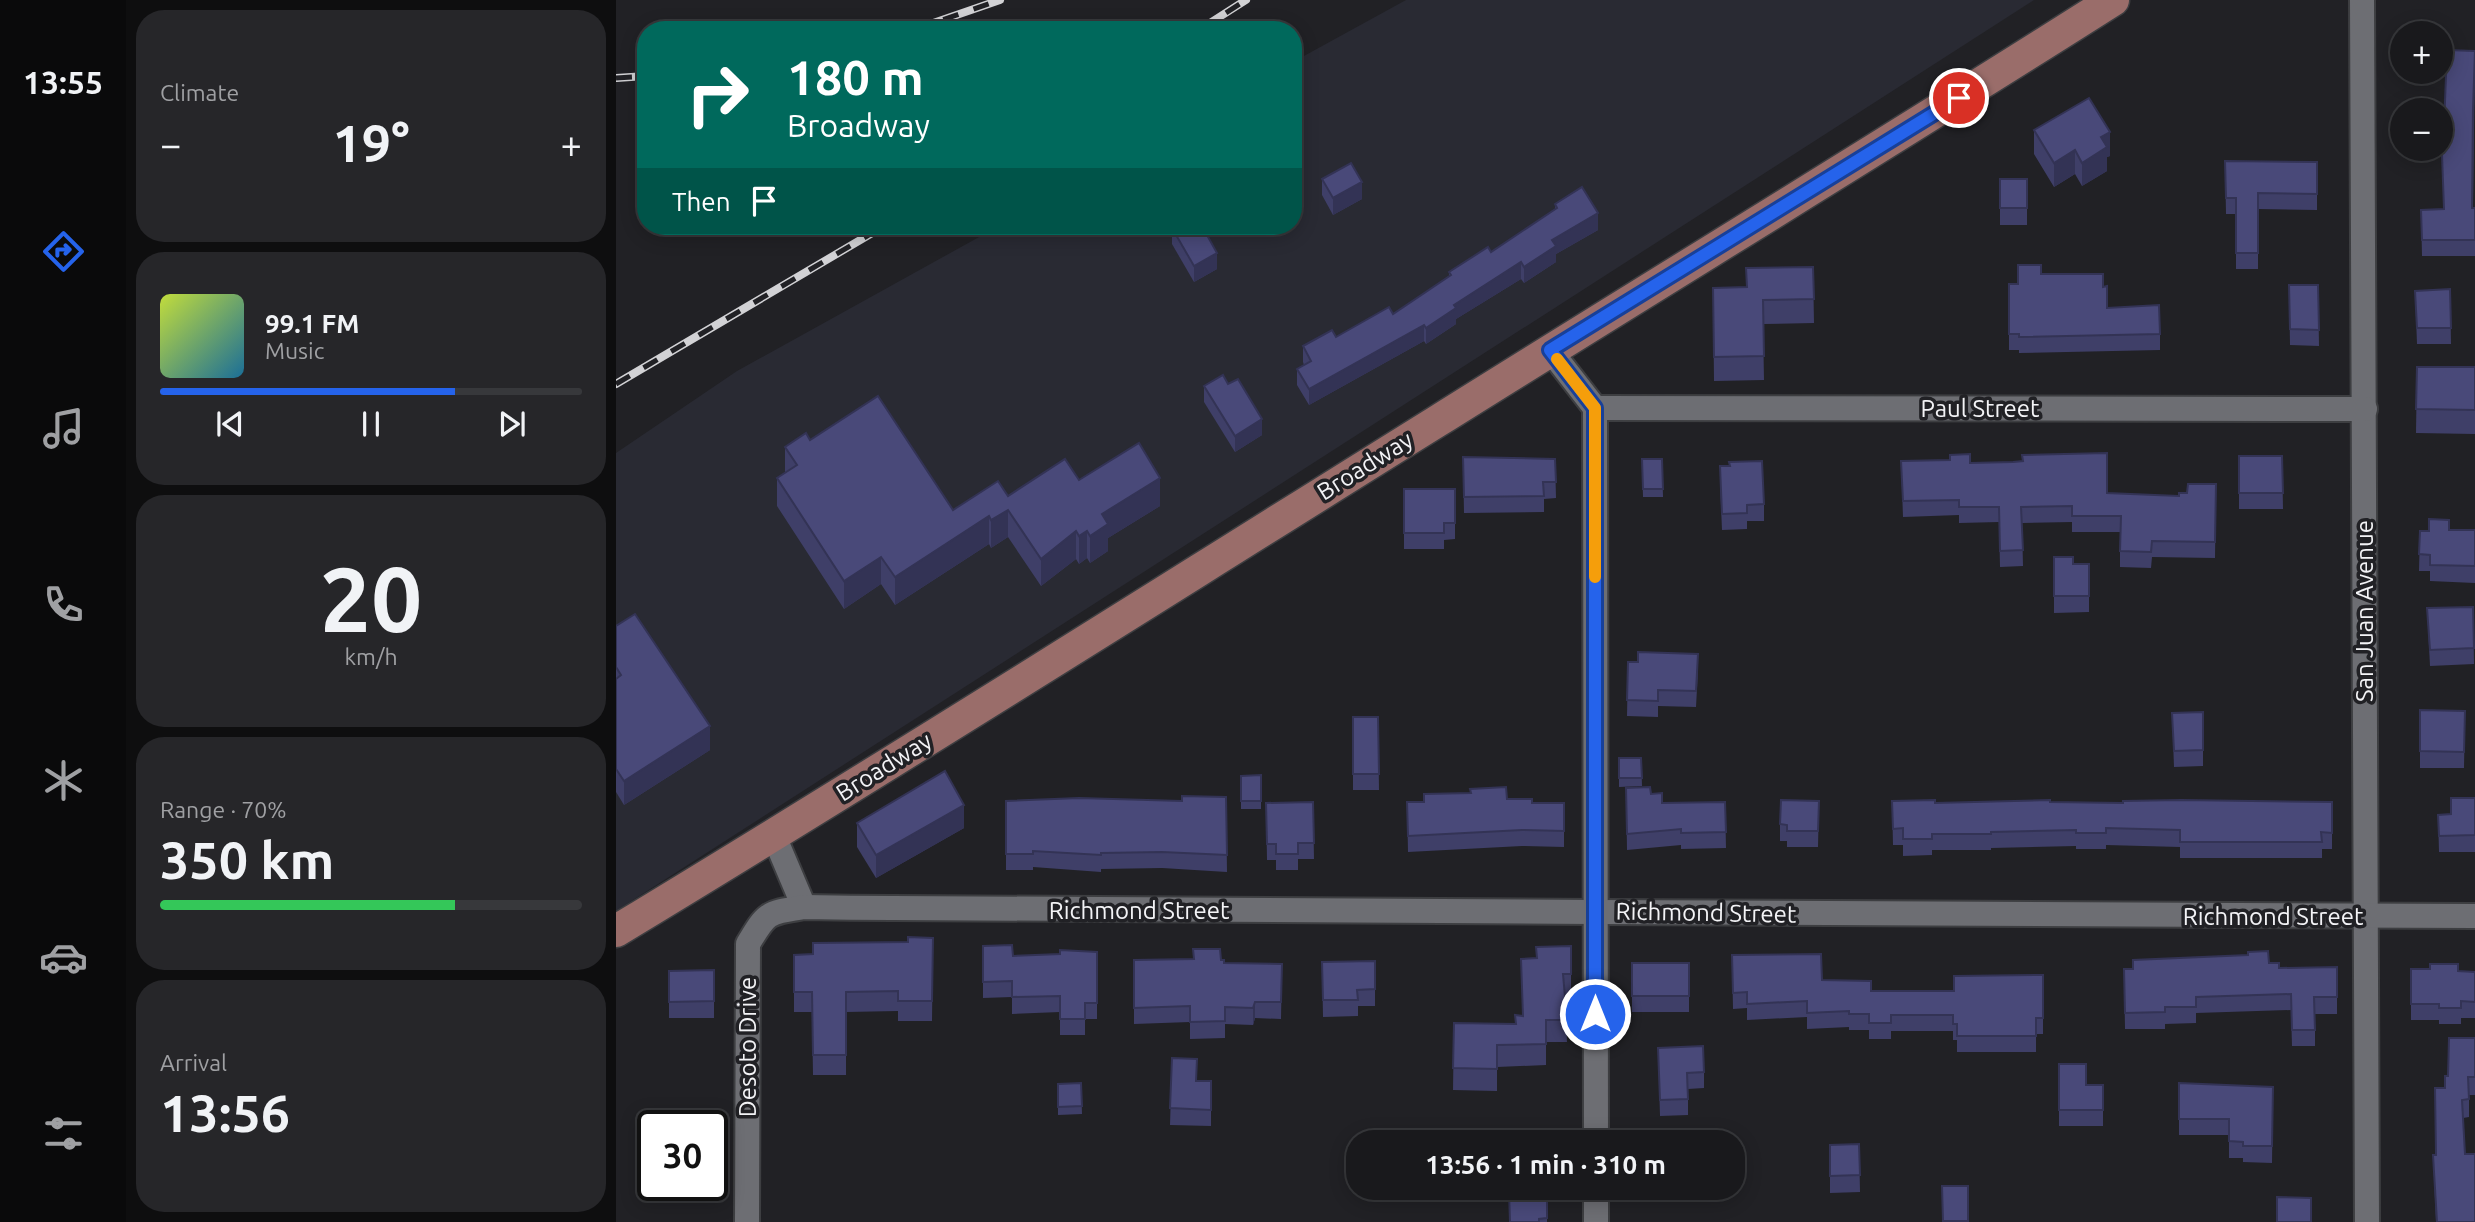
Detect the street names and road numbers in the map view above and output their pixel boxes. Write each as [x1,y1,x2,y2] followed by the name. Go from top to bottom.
[1921,395,2040,422] street label: Paul Street
[1312,425,1418,505] street label: Broadway
[2351,520,2378,702] street label: San Juan Avenue
[831,726,937,806] street label: Broadway
[1049,897,1230,924] street label: Richmond Street
[1615,897,1797,928] street label: Richmond Street
[2183,903,2364,930] street label: Richmond Street
[734,977,761,1117] street label: Desoto Drive

